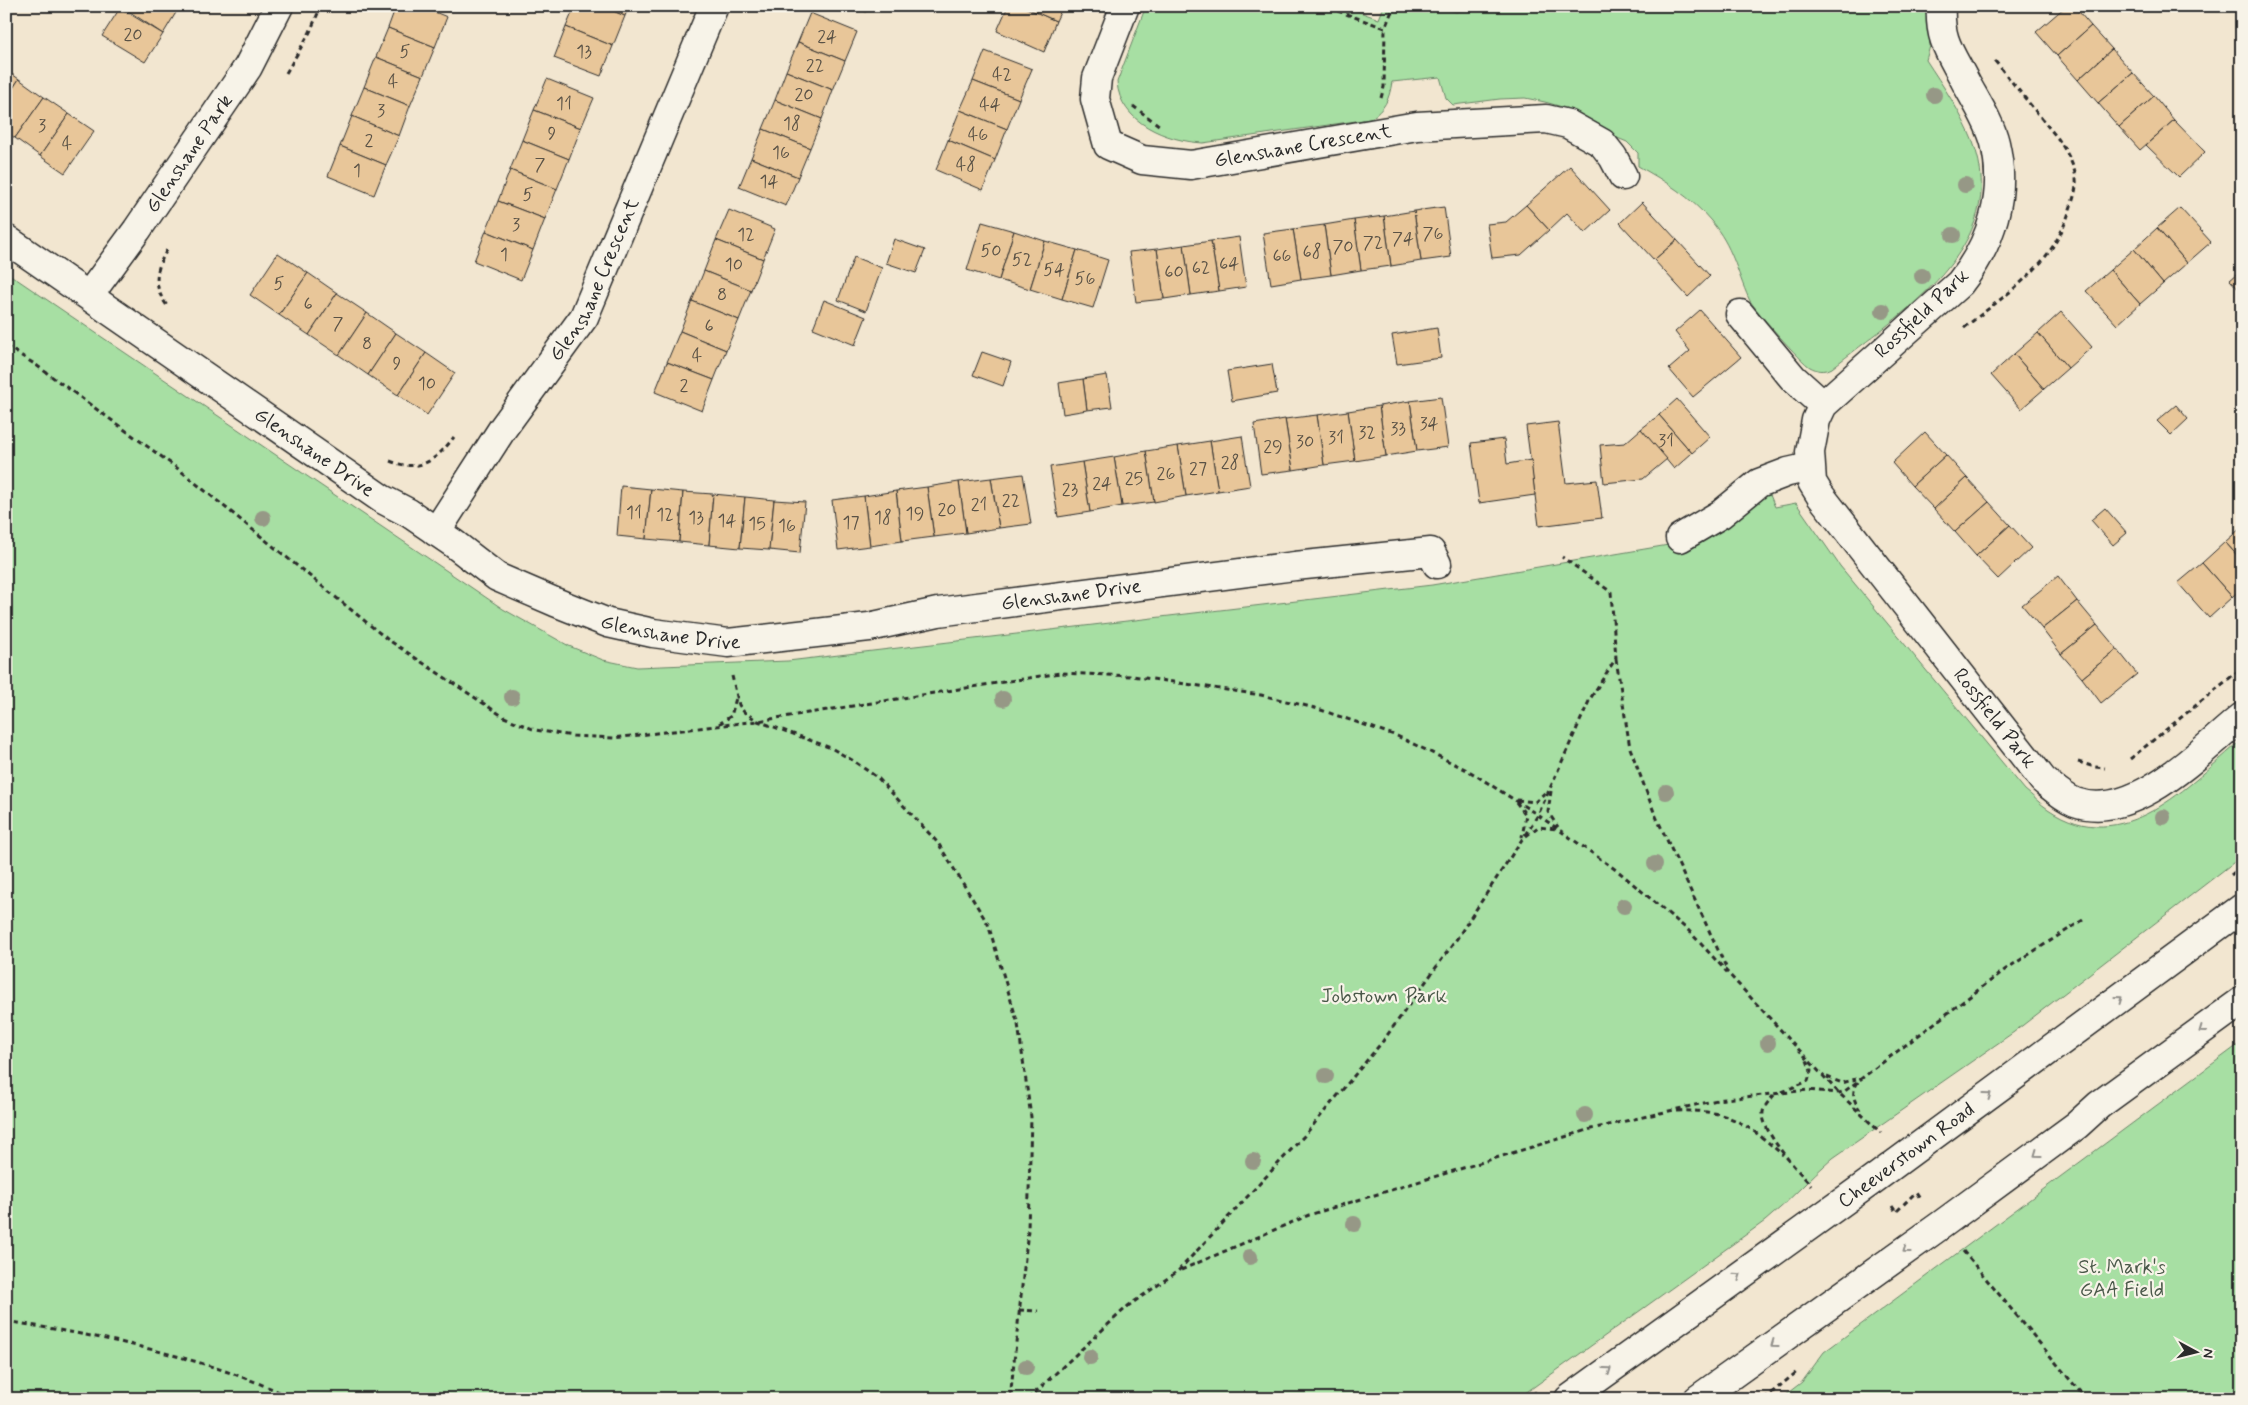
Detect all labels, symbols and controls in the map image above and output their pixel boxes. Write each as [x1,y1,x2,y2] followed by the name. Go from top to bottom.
[123,23,143,47] house number: 20
[817,25,837,49] house number: 24
[400,40,411,64] house number: 5
[576,40,592,64] house number: 13
[806,54,824,78] house number: 22
[992,63,1012,87] house number: 42
[388,70,398,94] house number: 4
[794,83,814,107] house number: 20
[139,89,239,218] street label: Glenshane Park
[556,92,572,116] house number: 11
[979,93,1001,117] house number: 44
[377,99,385,123] house number: 3
[783,112,801,136] house number: 18
[38,114,46,138] house number: 3
[1212,117,1394,174] street label: Glenshane Crescent
[548,122,557,146] house number: 9
[968,123,988,147] house number: 46
[365,129,374,153] house number: 2
[62,132,72,156] house number: 4
[772,141,790,165] house number: 16
[535,153,546,177] house number: 7
[956,153,976,177] house number: 48
[353,159,361,183] house number: 1
[760,170,779,194] house number: 14
[523,183,534,207] house number: 5
[543,194,646,367] street label: Glenshane Crescent
[512,213,520,237] house number: 3
[1423,222,1443,246] house number: 76
[737,223,755,247] house number: 12
[1392,227,1414,251] house number: 74
[1363,231,1383,255] house number: 72
[1332,235,1354,259] house number: 70
[980,239,1002,263] house number: 50
[1302,240,1322,264] house number: 68
[500,243,508,267] house number: 1
[1272,244,1292,268] house number: 66
[1012,248,1032,272] house number: 52
[1219,252,1239,276] house number: 64
[725,253,743,277] house number: 10
[1192,256,1210,280] house number: 62
[1043,258,1065,282] house number: 54
[1164,260,1184,284] house number: 60
[1869,263,1975,365] street label: Rossfield Park
[1075,267,1095,291] house number: 56
[274,272,285,296] house number: 5
[717,283,727,307] house number: 8
[303,292,313,316] house number: 6
[333,312,344,336] house number: 7
[704,314,714,338] house number: 6
[362,332,372,356] house number: 8
[692,344,702,368] house number: 4
[393,352,402,376] house number: 9
[418,372,436,396] house number: 10
[680,374,689,398] house number: 2
[249,401,380,504] street label: Glenshane Drive
[1419,412,1439,436] house number: 34
[1390,417,1406,441] house number: 33
[1358,421,1376,445] house number: 32
[1328,426,1344,450] house number: 31
[1658,429,1674,453] house number: 31
[1296,430,1314,454] house number: 30
[1263,435,1283,459] house number: 29
[1221,451,1239,475] house number: 28
[1189,457,1207,481] house number: 27
[1157,462,1175,486] house number: 26
[1125,467,1143,491] house number: 25
[1092,472,1112,496] house number: 24
[1062,478,1079,502] house number: 23
[1002,489,1020,513] house number: 22
[971,493,987,517] house number: 21
[937,498,957,522] house number: 20
[626,501,642,525] house number: 11
[906,502,924,526] house number: 19
[656,503,674,527] house number: 12
[688,506,704,530] house number: 13
[874,506,892,530] house number: 18
[718,509,737,533] house number: 14
[842,511,860,535] house number: 17
[748,512,766,536] house number: 15
[778,514,796,538] house number: 16
[999,572,1143,617] street label: Glenshane Drive
[597,608,742,657] street label: Glenshane Drive
[1947,662,2042,774] street label: Rossfield Park
[1321,983,1447,1010] park label: Jobstown Park
[2113,996,2123,1005] one-way arrow
[2198,1024,2208,1033] one-way arrow
[1982,1092,1992,1101] one-way arrow
[1832,1096,1980,1215] street label: Cheeverstown Road
[2034,1148,2043,1157] one-way arrow
[1903,1244,1912,1253] one-way arrow
[2078,1254,2166,1304] park label: St. Mark's GAA Field
[1732,1273,1742,1282] one-way arrow
[2170,1328,2220,1378] north arrow
[1770,1338,1780,1347] one-way arrow
[2198,1348,2217,1359] text: N
[1602,1367,1612,1376] one-way arrow

